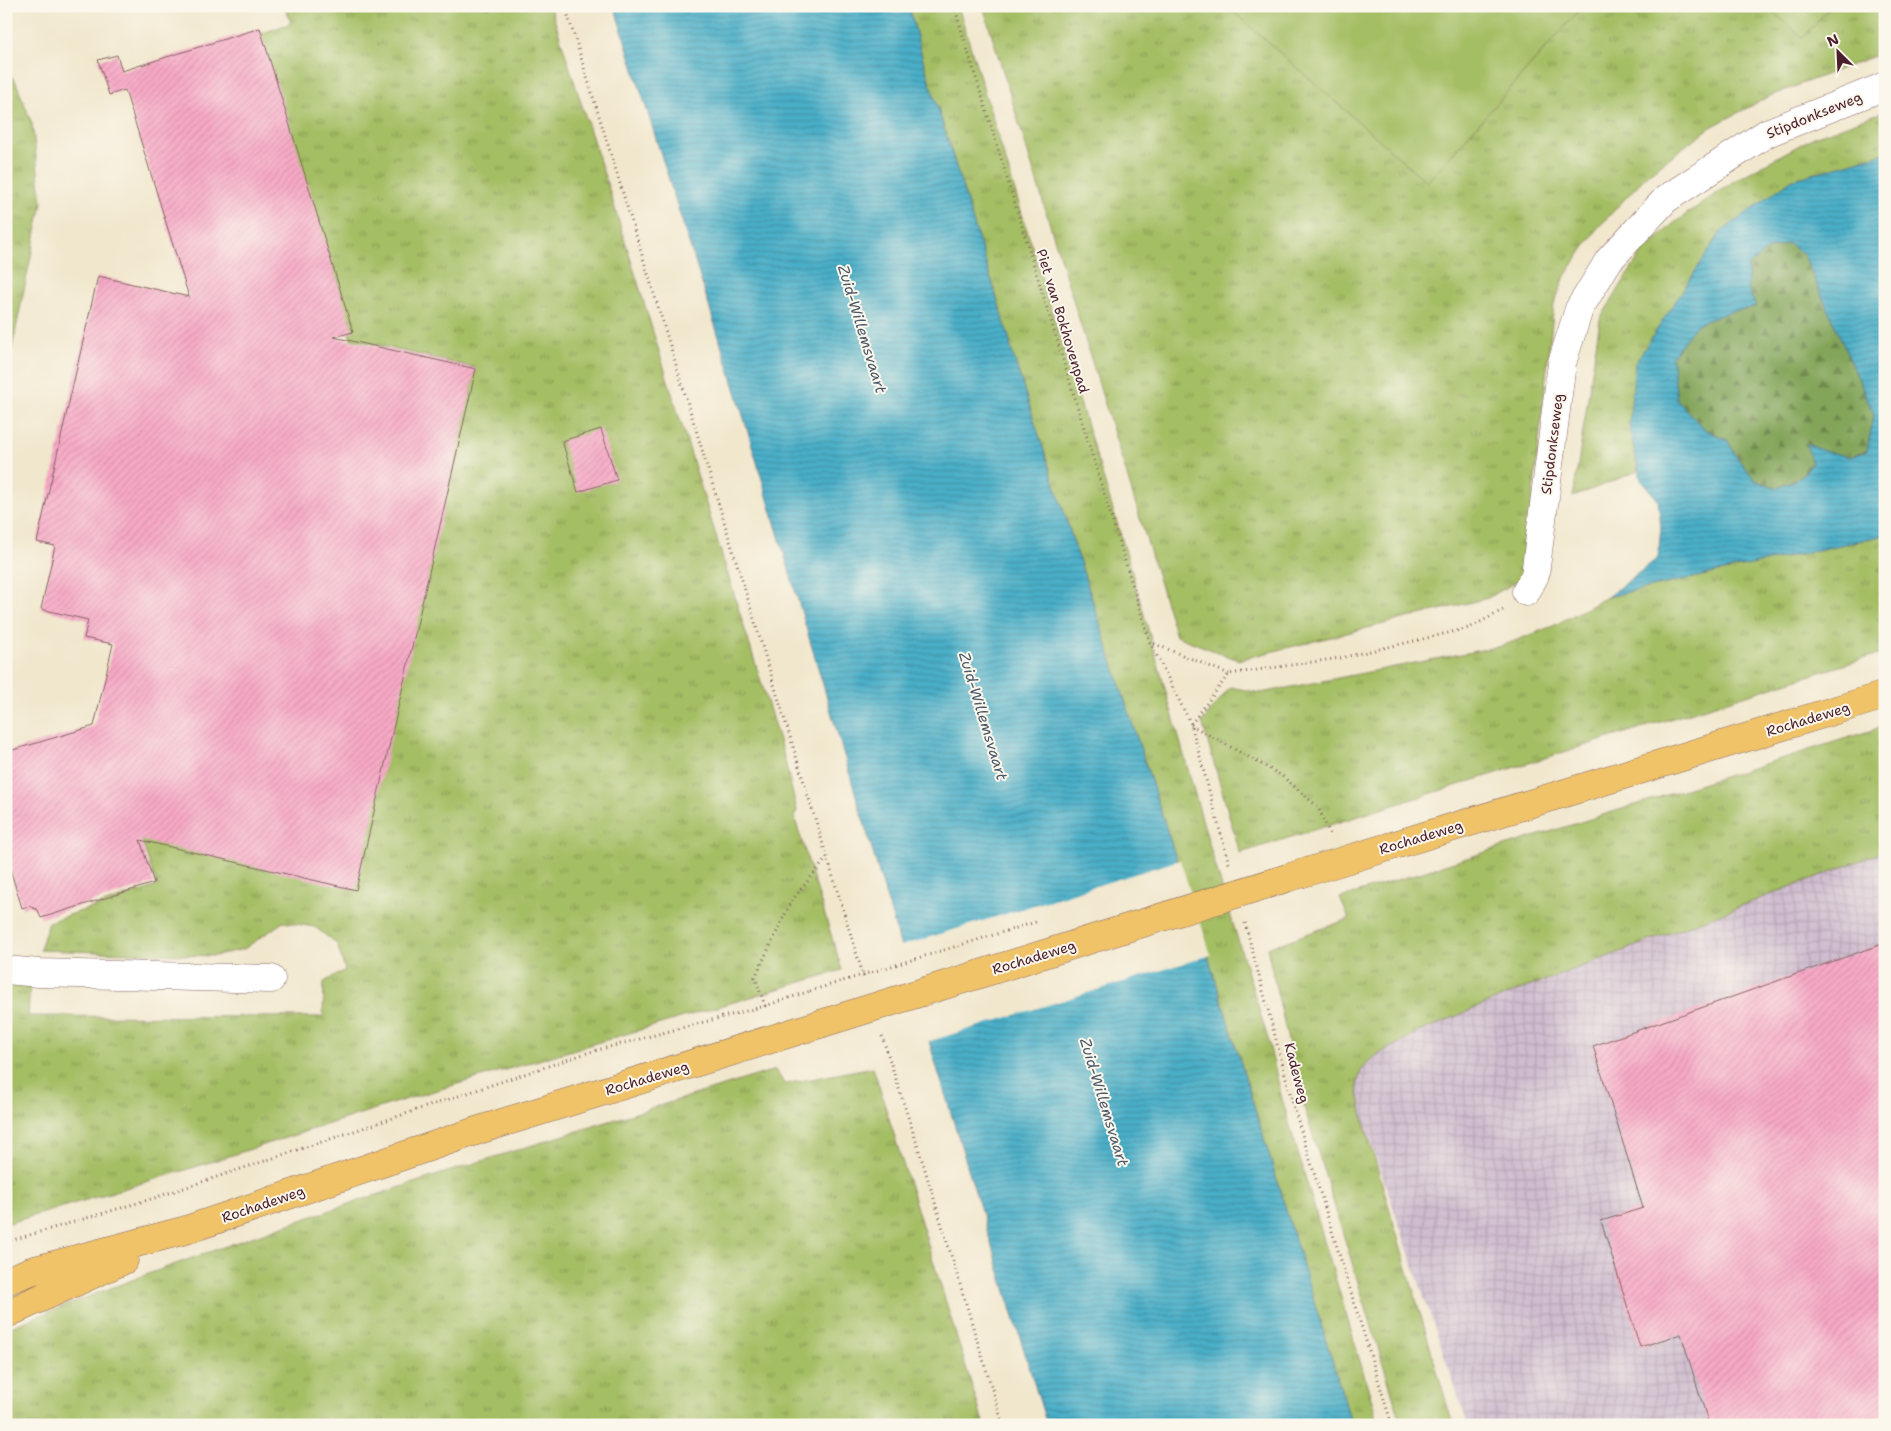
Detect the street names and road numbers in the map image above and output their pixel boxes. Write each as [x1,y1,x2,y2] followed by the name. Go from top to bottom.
[1763,88,1865,142] street label: Stipdonkseweg
[1032,247,1094,395] street label: Piet van Bokhovenpad
[1537,392,1567,496] street label: Stipdonkseweg
[1764,698,1852,740] street label: Rochadeweg
[1377,816,1465,858] street label: Rochadeweg
[990,936,1078,978] street label: Rochadeweg
[1280,1041,1314,1105] street label: Kadeweg
[603,1057,691,1099] street label: Rochadeweg
[219,1181,307,1227] street label: Rochadeweg

